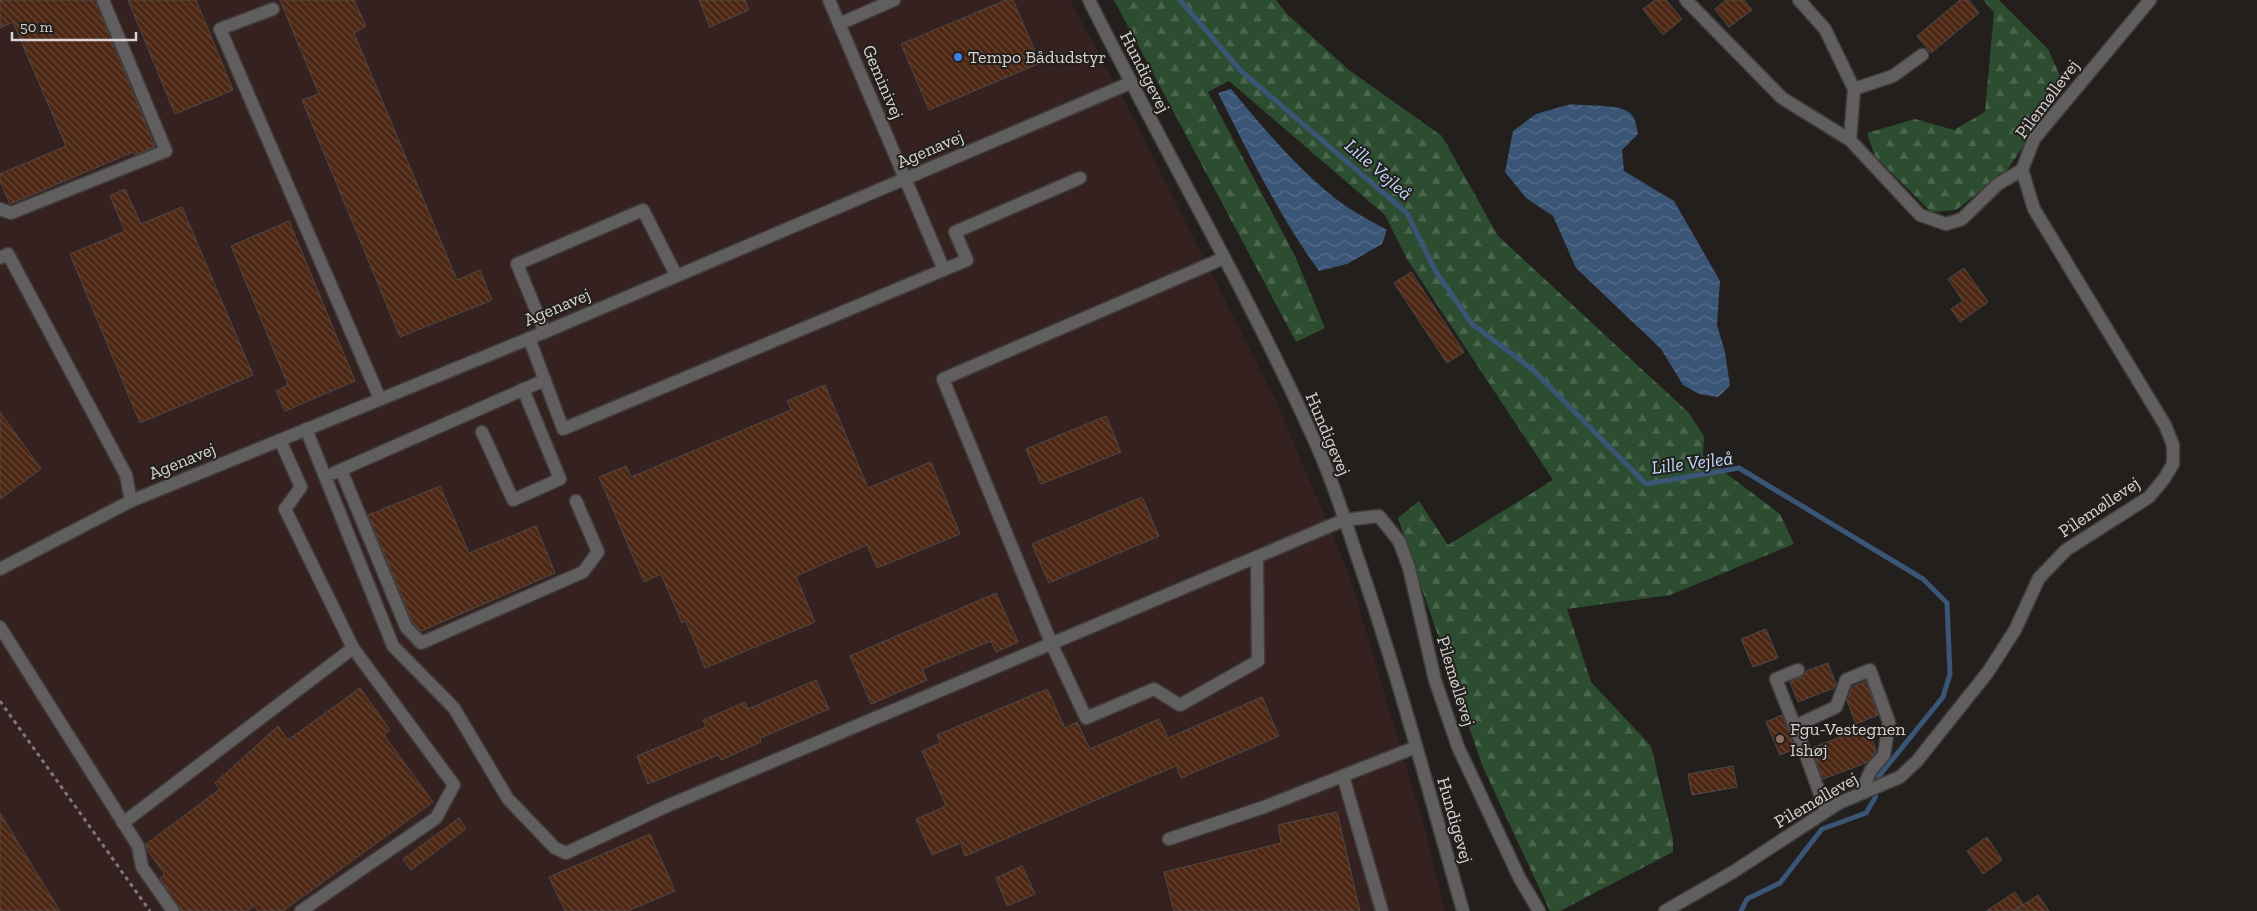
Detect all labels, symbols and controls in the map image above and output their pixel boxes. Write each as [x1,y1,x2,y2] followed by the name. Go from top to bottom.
[12,10,136,42] scale bar
[20,18,53,36] text: 50 m
[1115,28,1175,116] street label: Hundigevej
[858,42,908,122] street label: Geminivej
[968,46,1106,68] place label: Tempo Bådudstyr
[952,51,964,63] marker: Tempo Bådudstyr
[2010,55,2084,143] street label: Pilemøllevej
[893,125,967,173] street label: Agenavej
[1340,134,1417,205] water label: Lille Vejleå
[520,283,594,331] street label: Agenavej
[1301,389,1355,479] street label: Hundigevej
[145,438,219,484] street label: Agenavej
[1650,446,1734,479] water label: Lille Vejleå
[2054,472,2144,542] street label: Pilemøllevej
[1432,633,1480,729] street label: Pilemøllevej
[1790,718,1906,761] place label: Fgu-Vestegnen Ishøj
[1774,733,1786,745] marker: Fgu-Vestegnen Ishøj
[1770,767,1862,833] street label: Pilemøllevej
[1432,774,1478,866] street label: Hundigevej

